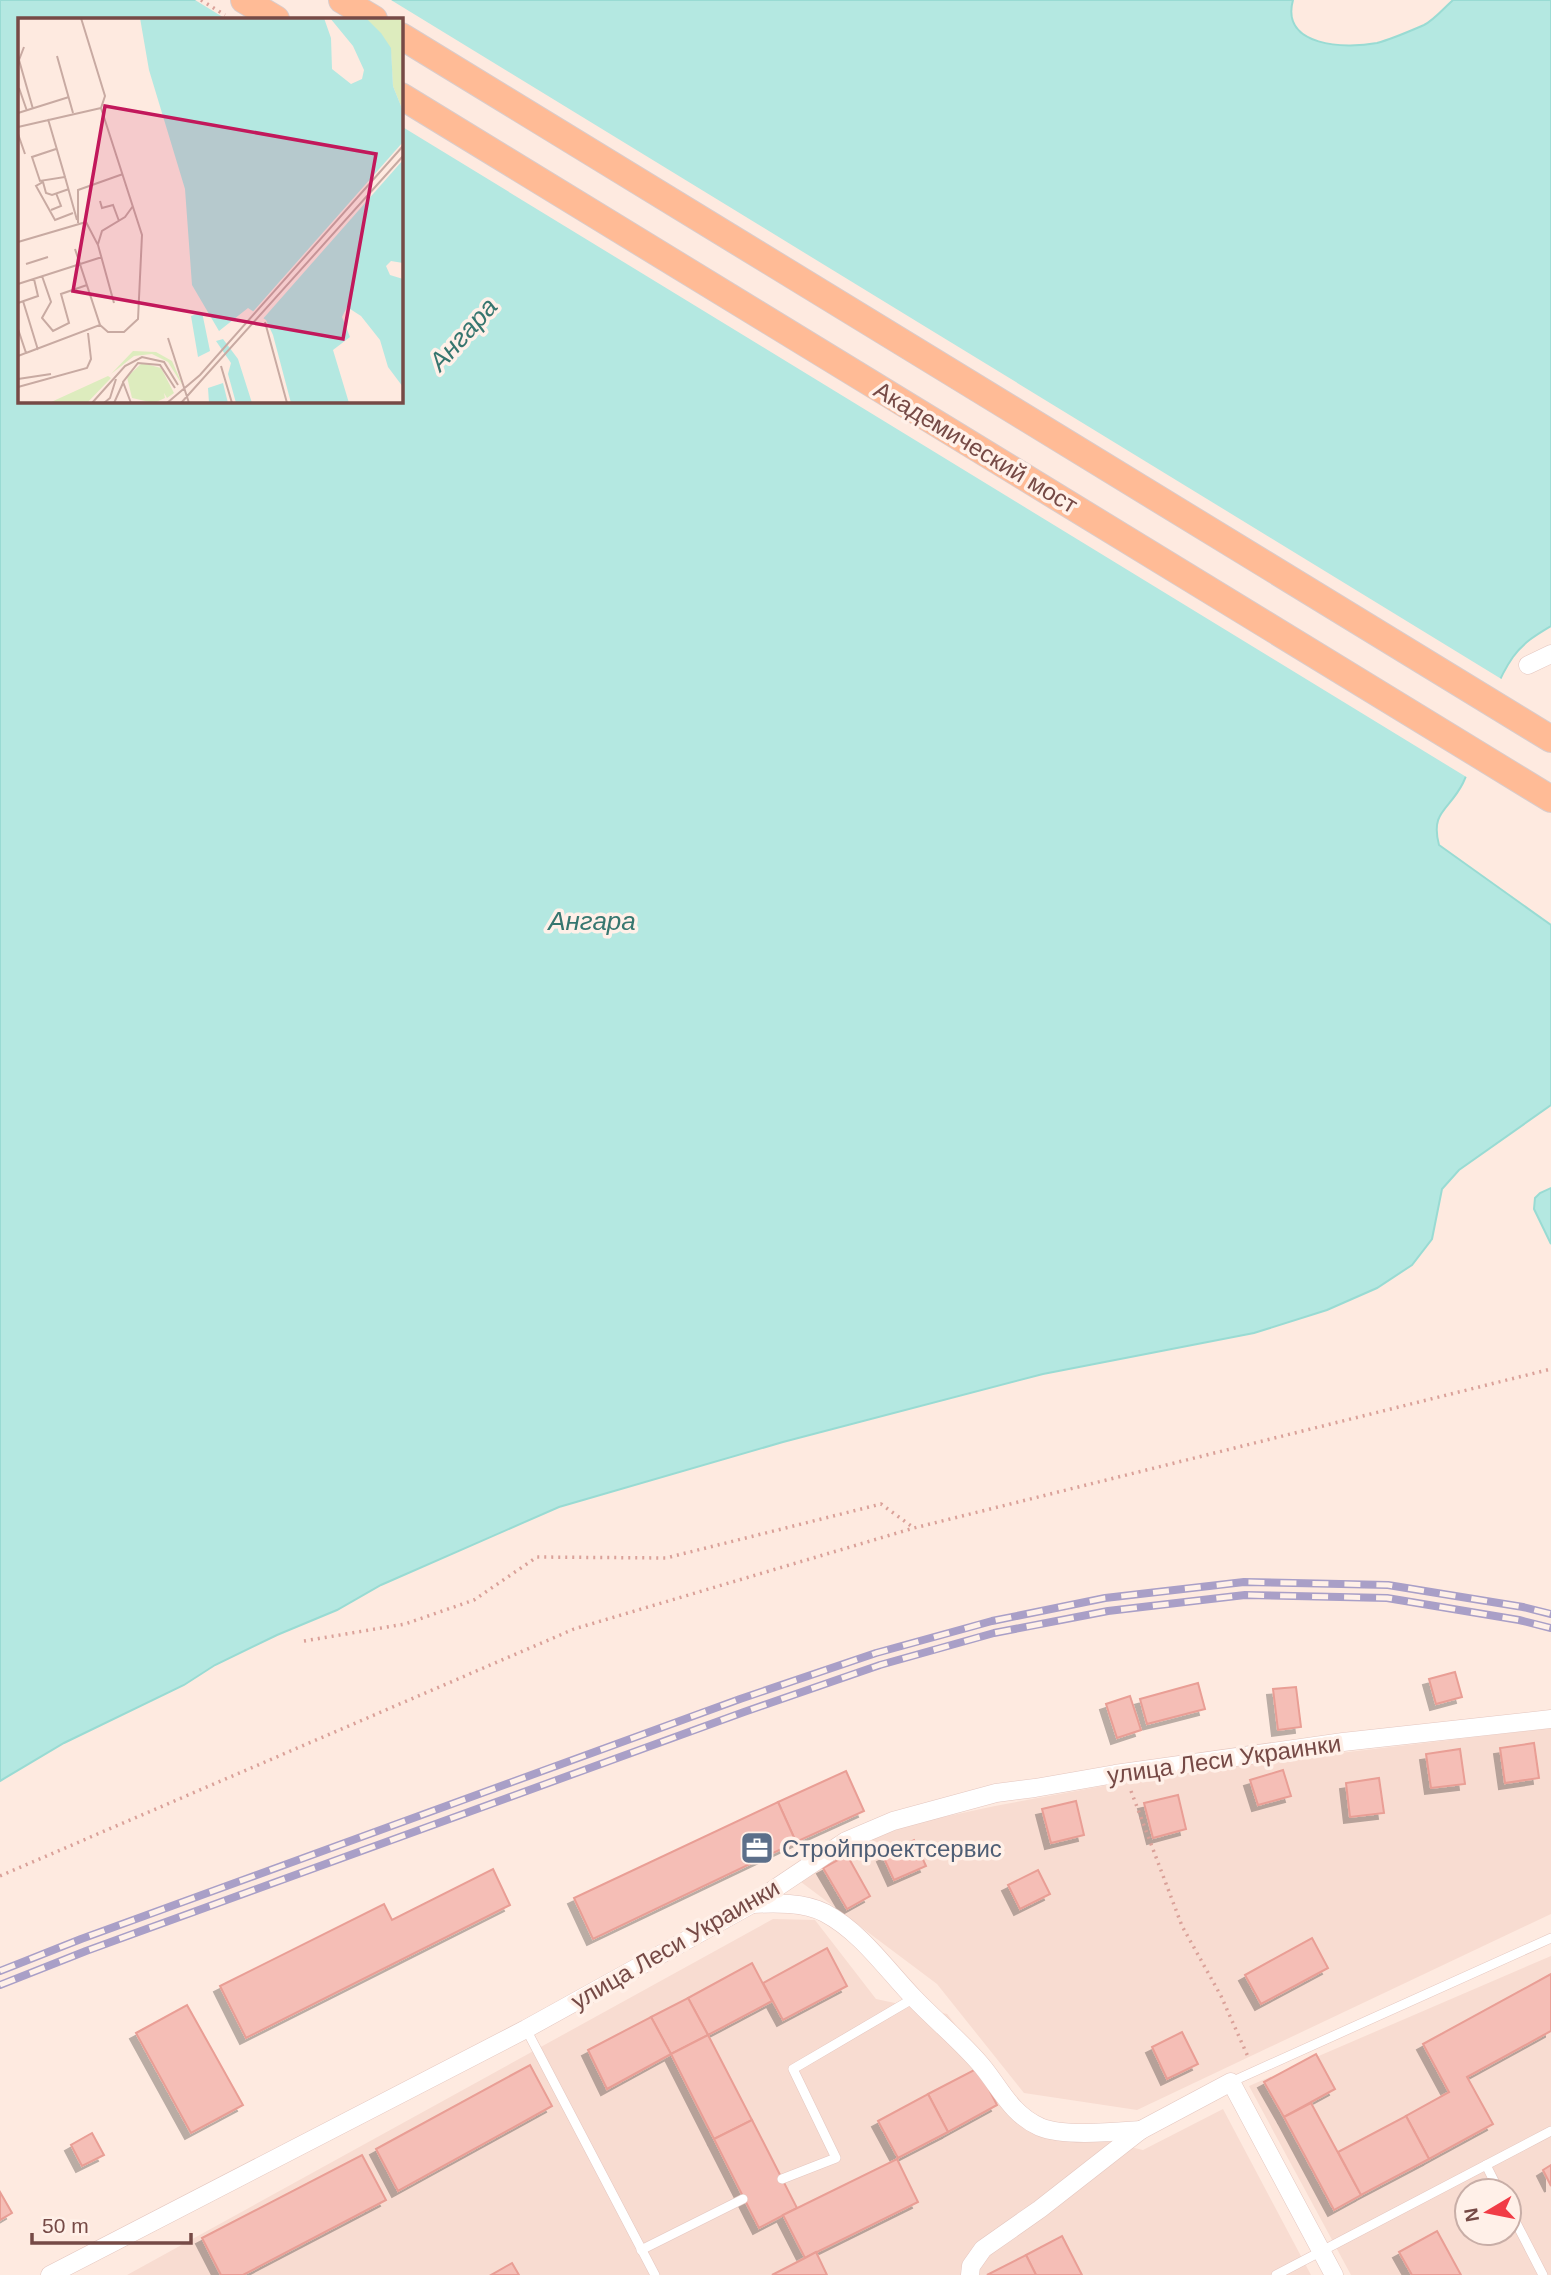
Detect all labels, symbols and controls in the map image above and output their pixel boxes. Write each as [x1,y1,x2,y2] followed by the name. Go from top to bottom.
[18,18,402,402] inset map
[421,291,503,378] water label: Ангара
[869,376,1083,518] street label: Академический мост
[546,906,636,936] water label: Ангара
[1105,1729,1343,1789] street label: улица Леси Украинки
[738,1829,776,1867] office icon: Стройпроектсервис
[782,1835,1002,1862] place label: Стройпроектсервис
[566,1873,784,2015] street label: улица Леси Украинки
[1453,2177,1523,2247] north arrow
[32,2202,191,2246] scale bar
[1460,2206,1483,2223] text: N
[42,2214,89,2237] text: 50 m

